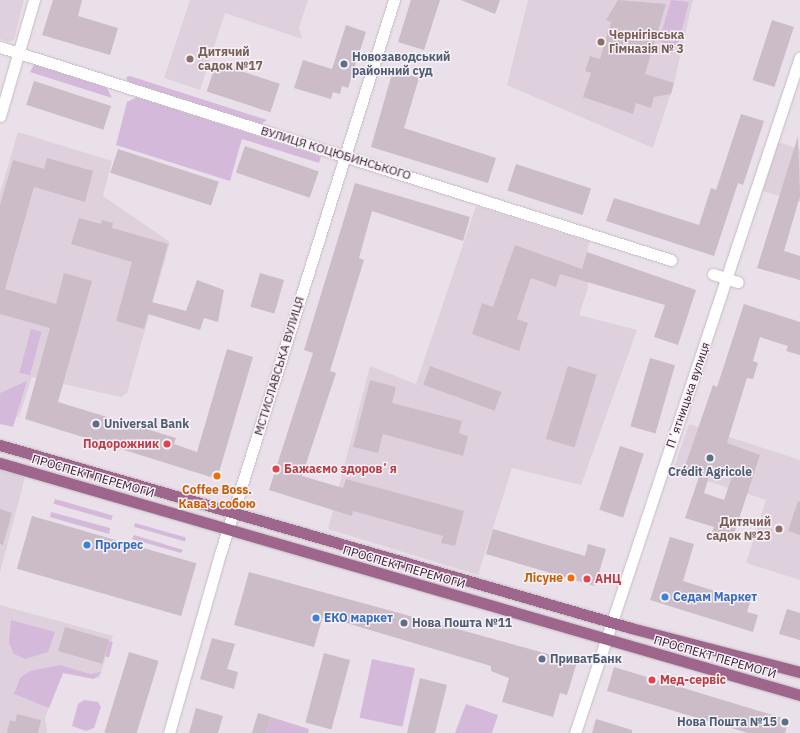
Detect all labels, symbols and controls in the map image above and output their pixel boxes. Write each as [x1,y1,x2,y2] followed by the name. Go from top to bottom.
[609,28,684,56] place label: Чернігівська Гімназія № 3
[596,37,606,47] marker: Чернігівська Гімназія № 3
[198,45,263,73] place label: Дитячий садок №17
[352,50,450,78] place label: Новозаводський районний суд
[185,54,195,64] marker: Дитячий садок №17
[339,59,349,69] marker: Новозаводський районний суд
[259,123,413,183] street label: ВУЛИЦЯ КОЦЮБИНСЬКОГО
[251,295,307,437] street label: МСТИСЛАВСЬКА ВУЛИЦЯ
[663,340,713,450] street label: Пʼятницька вулиця
[104,417,189,431] place label: Universal Bank
[91,419,101,429] marker: Universal Bank
[83,437,159,451] place label: Подорожник
[162,439,172,449] marker: Подорожник
[30,452,156,500] street label: ПРОСПЕКТ ПЕРЕМОГИ
[705,453,715,463] marker: Crédit Agricole
[284,462,397,476] place label: Бажаємо здоровʼя
[271,464,281,474] marker: Бажаємо здоровʼя
[668,465,752,479] place label: Crédit Agricole
[212,471,222,481] marker: Coffee Boss. Кава з собою
[178,483,256,511] place label: Coffee Boss. Кава з собою
[706,515,771,543] place label: Дитячий садок №23
[774,524,784,534] marker: Дитячий садок №23
[95,538,143,552] place label: Прогрес
[82,540,92,550] marker: Прогрес
[341,543,467,591] street label: ПРОСПЕКТ ПЕРЕМОГИ
[524,571,563,585] place label: Лісуне
[595,572,621,586] place label: АНЦ
[566,573,576,583] marker: Лісуне
[582,574,592,584] marker: АНЦ
[673,590,757,604] place label: Седам Маркет
[660,592,670,602] marker: Седам Маркет
[324,611,393,625] place label: ЕКО маркет
[311,613,321,623] marker: ЕКО маркет
[412,616,512,630] place label: Нова Пошта №11
[399,618,409,628] marker: Нова Пошта №11
[652,633,778,681] street label: ПРОСПЕКТ ПЕРЕМОГИ
[550,652,622,666] place label: ПриватБанк
[537,654,547,664] marker: ПриватБанк
[660,673,726,687] place label: Мед-сервіс
[647,675,657,685] marker: Мед-сервіс
[677,715,777,729] place label: Нова Пошта №15
[780,717,790,727] marker: Нова Пошта №15

